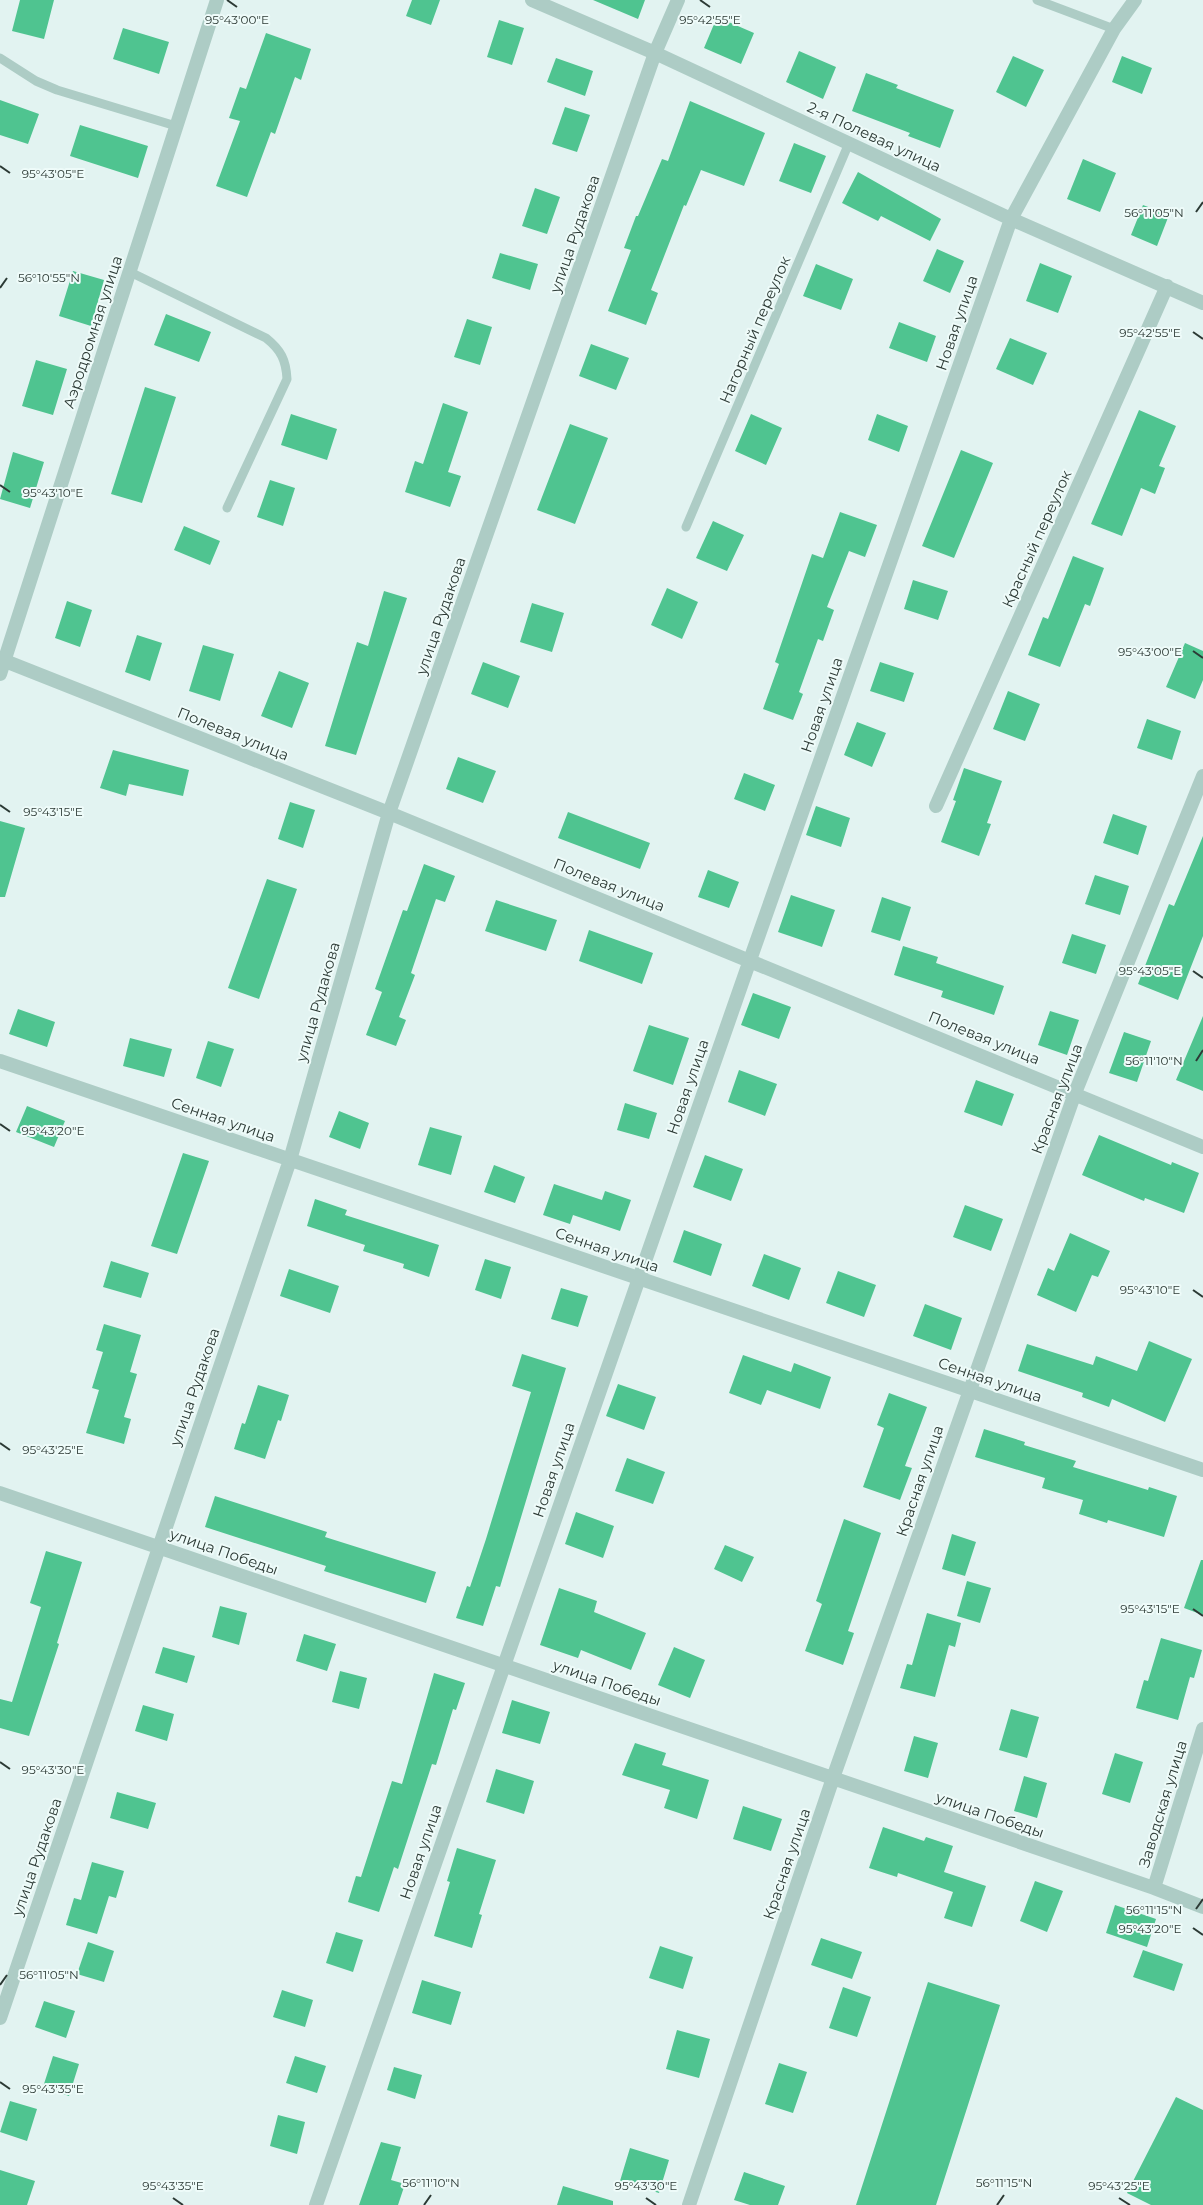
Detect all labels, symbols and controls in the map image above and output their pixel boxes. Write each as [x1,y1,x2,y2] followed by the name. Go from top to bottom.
[205,12,269,27] text: 95°43'00"E
[679,12,741,27] text: 95°42'55"E
[804,97,944,176] street label: 2-я Полевая улица
[22,166,84,181] text: 95°43'05"E
[545,172,604,296] street label: улица Рудакова
[1124,205,1184,220] text: 56°11'05"N
[59,253,126,411] street label: Аэродромная улица
[715,253,794,406] street label: Нагорный переулок
[18,270,80,285] text: 56°10'55"N
[931,273,982,373] street label: Новая улица
[1119,325,1181,340] text: 95°42'55"E
[998,467,1076,610] street label: Красный переулок
[23,485,83,500] text: 95°43'10"E
[411,554,470,678] street label: улица Рудакова
[1118,644,1182,659] text: 95°43'00"E
[796,655,847,755] street label: Новая улица
[175,703,292,765] street label: Полевая улица
[23,804,83,819] text: 95°43'15"E
[551,854,668,916] street label: Полевая улица
[291,940,344,1065] street label: улица Рудакова
[1119,963,1181,978] text: 95°43'05"E
[926,1007,1043,1069] street label: Полевая улица
[662,1037,713,1137] street label: Новая улица
[1027,1041,1086,1157] street label: Красная улица
[1125,1053,1183,1068] text: 56°11'10"N
[169,1093,278,1146] street label: Сенная улица
[22,1123,84,1138] text: 95°43'20"E
[553,1223,662,1276] street label: Сенная улица
[1120,1282,1180,1297] text: 95°43'10"E
[165,1325,224,1449] street label: улица Рудакова
[936,1353,1045,1406] street label: Сенная улица
[528,1420,579,1520] street label: Новая улица
[892,1423,947,1539] street label: Красная улица
[22,1442,84,1457] text: 95°43'25"E
[167,1524,281,1579] street label: улица Победы
[1120,1601,1180,1616] text: 95°43'15"E
[550,1655,664,1710] street label: улица Победы
[1134,1738,1191,1870] street label: Заводская улица
[22,1762,84,1777] text: 95°43'30"E
[933,1787,1047,1842] street label: улица Победы
[7,1795,66,1919] street label: улица Рудакова
[395,1802,446,1902] street label: Новая улица
[759,1806,814,1922] street label: Красная улица
[1126,1902,1182,1917] text: 56°11'15"N
[1119,1921,1181,1936] text: 95°43'20"E
[19,1967,79,1982] text: 56°11'05"N
[22,2081,84,2096] text: 95°43'35"E
[402,2175,460,2190] text: 56°11'10"N
[976,2175,1032,2190] text: 56°11'15"N
[142,2178,204,2193] text: 95°43'35"E
[615,2178,677,2193] text: 95°43'30"E
[1088,2178,1150,2193] text: 95°43'25"E

